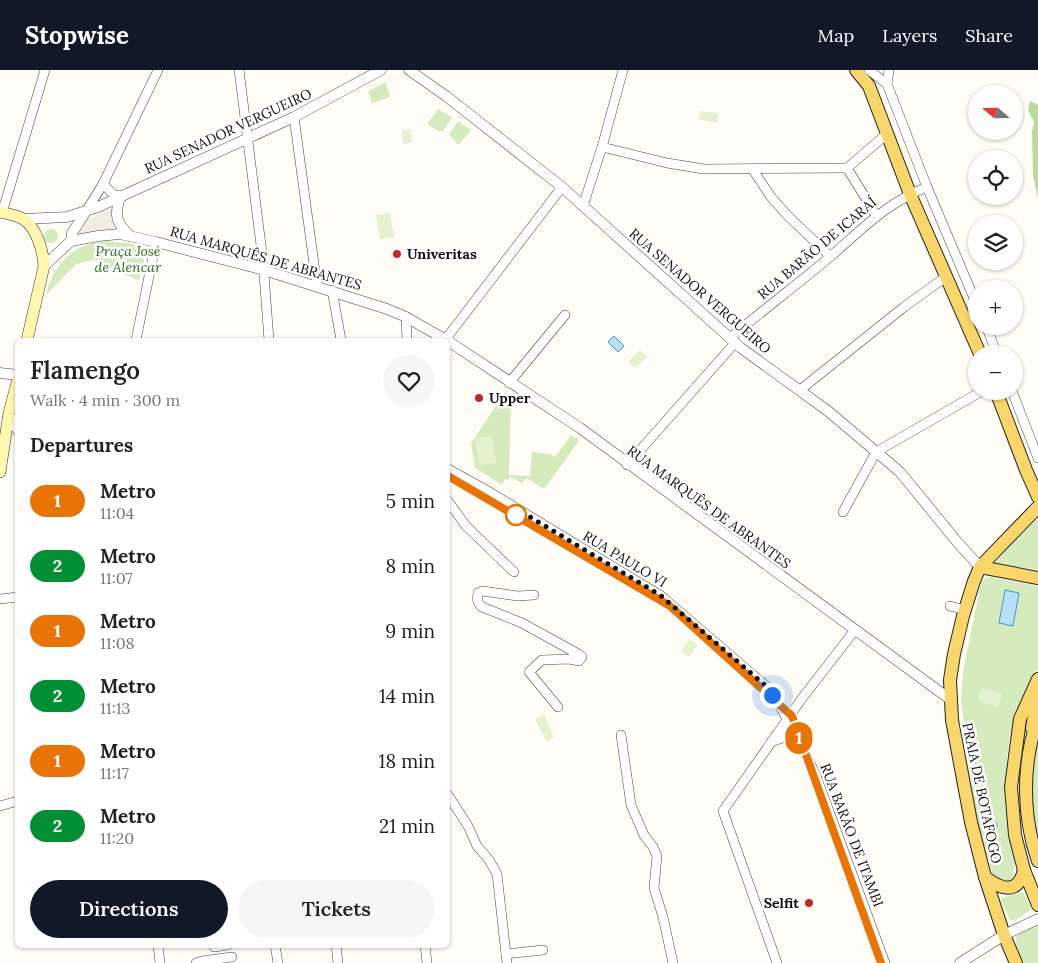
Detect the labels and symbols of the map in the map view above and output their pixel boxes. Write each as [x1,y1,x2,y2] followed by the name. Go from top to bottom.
[142,84,314,178] street label: RUA SENADOR VERGUEIRO
[968,85,1022,140] north arrow
[754,193,880,303] street label: RUA BARÃO DE ICARAÍ
[168,222,364,294] street label: RUA MARQUÊS DE ABRANTES
[625,224,775,358] street label: RUA SENADOR VERGUEIRO
[95,242,162,276] park label: Praça José de Alencar
[407,245,477,263] place label: Univeritas
[391,248,403,260] marker: Univeritas
[489,389,531,407] place label: Upper
[473,392,485,404] marker: Upper
[624,441,795,573] street label: RUA MARQUÊS DE ABRANTES
[505,504,527,526] unlabelled marker
[580,527,670,591] street label: RUA PAULO VI
[760,683,785,708] your location
[958,721,1006,865] street label: PRAIA DE BOTAFOGO
[783,722,815,754] line badge: 1
[816,761,888,909] street label: RUA BARÃO DE ITAMBI
[764,894,799,912] place label: Selfit
[803,897,815,909] marker: Selfit

